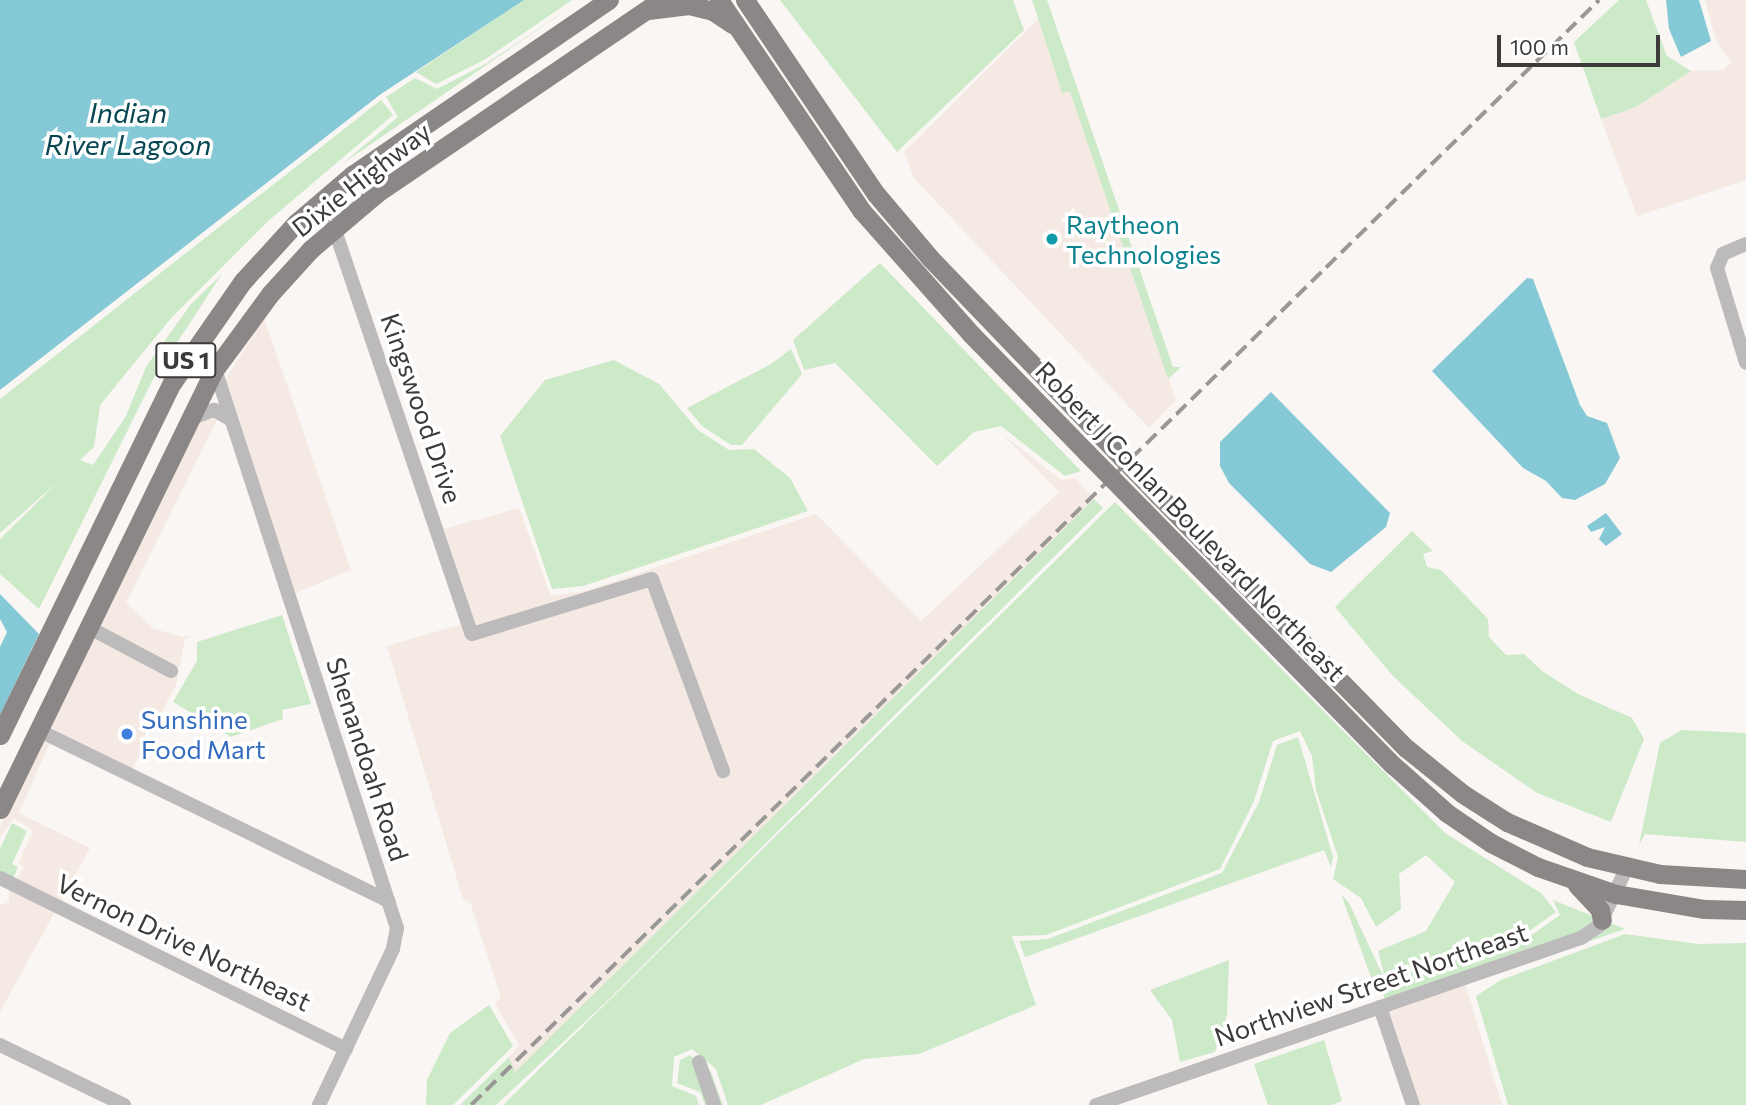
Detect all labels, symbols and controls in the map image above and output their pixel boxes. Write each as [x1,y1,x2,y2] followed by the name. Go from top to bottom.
[1501,21,1664,65] scale bar
[1510,34,1569,59] text: 100 m
[45,95,211,161] water label: Indian River Lagoon
[286,115,436,243] street label: Dixie Highway
[1066,208,1221,270] place label: Raytheon Technologies
[1044,231,1060,247] marker: Raytheon Technologies
[375,309,469,507] street label: Kingswood Drive
[154,340,218,380] road number: US 1
[1030,355,1352,687] street label: Robert J Conlan Boulevard Northeast
[320,653,416,865] street label: Shenandoah Road
[141,703,266,764] place label: Sunshine Food Mart
[119,726,135,742] marker: Sunshine Food Mart
[52,867,316,1017] street label: Vernon Drive Northeast
[1210,916,1532,1052] street label: Northview Street Northeast

